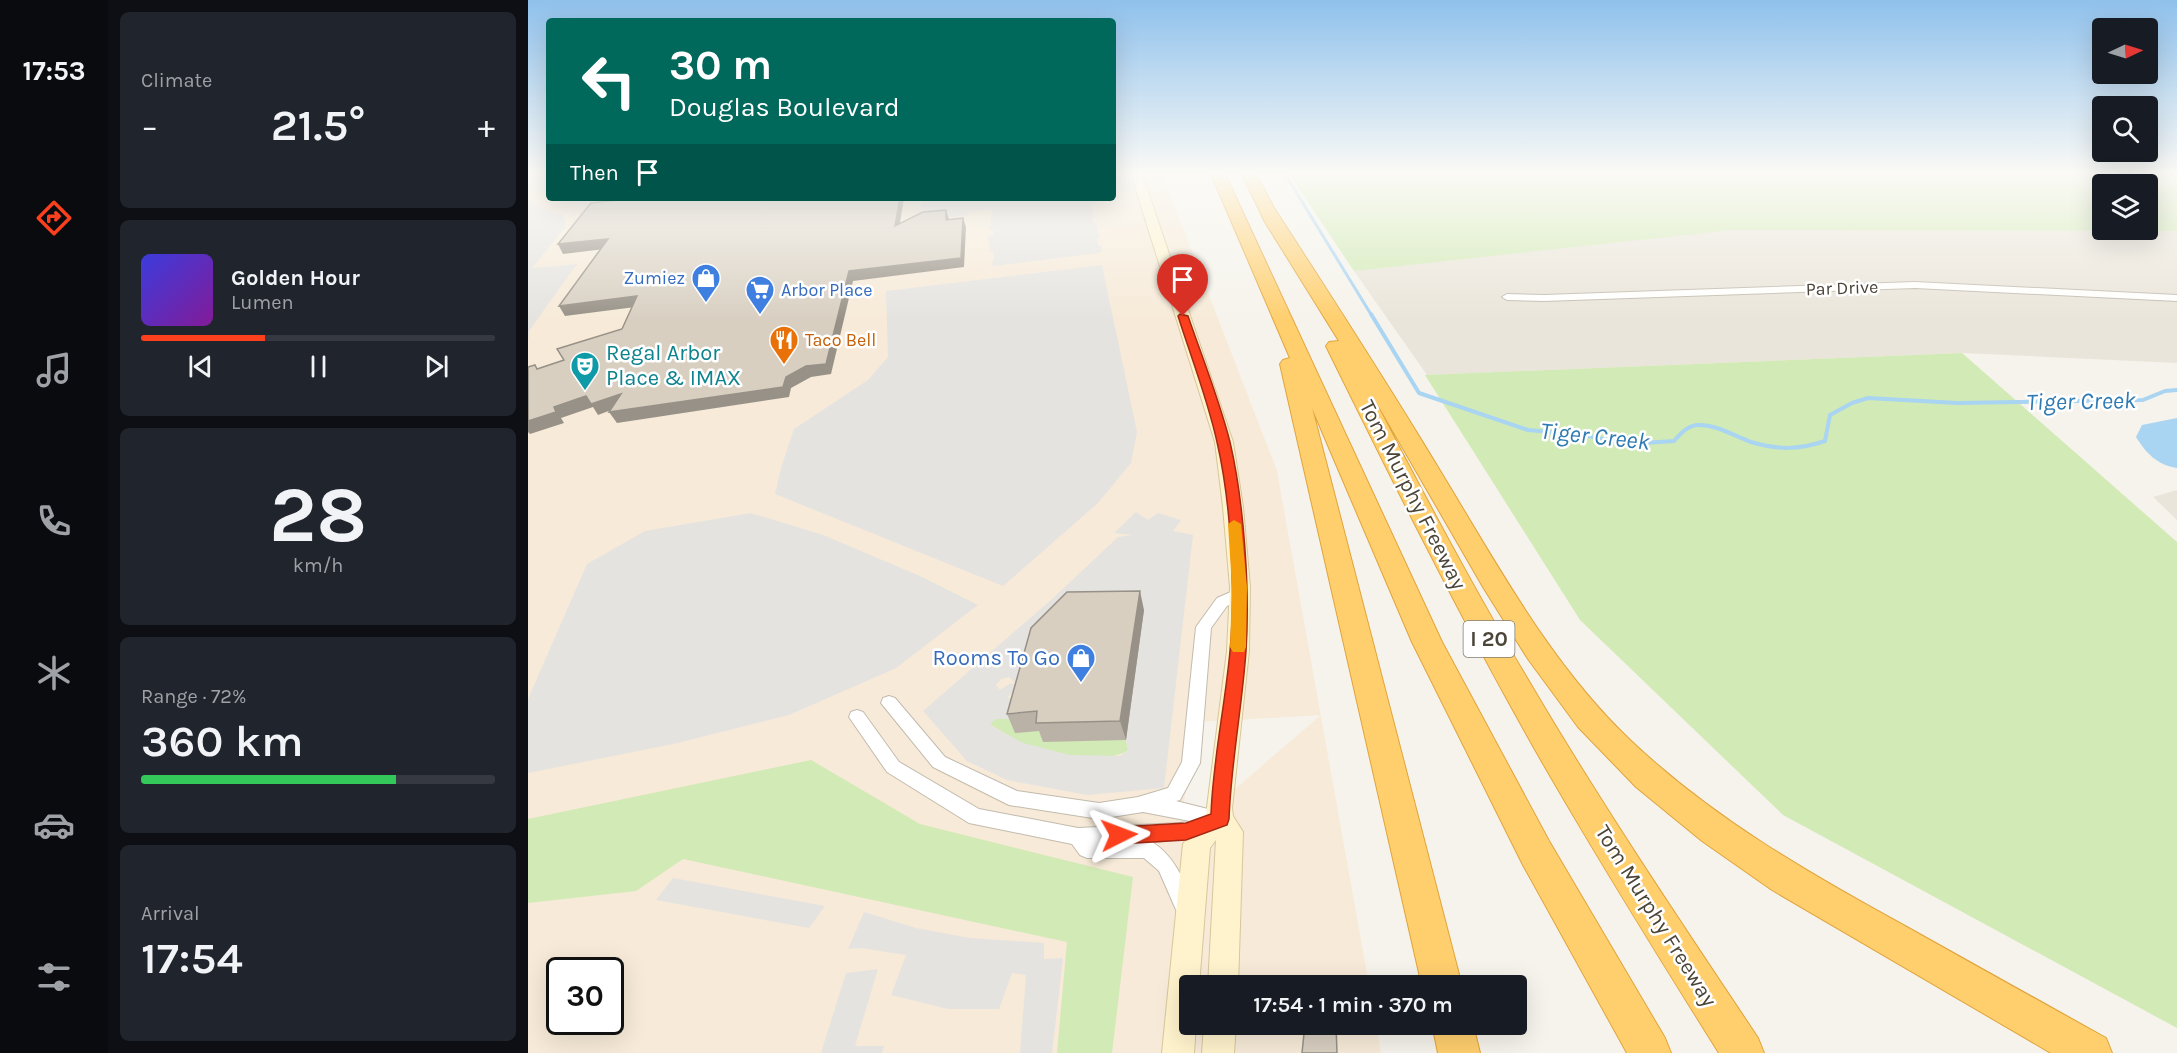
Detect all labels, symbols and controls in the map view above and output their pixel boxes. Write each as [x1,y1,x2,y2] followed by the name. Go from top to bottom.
[2092,18,2158,84] north arrow
[2092,18,2158,240] map controls
[669,40,772,90] text: 30 m
[570,42,648,120] icon: left
[23,55,85,87] text: 17:53
[141,69,212,92] text: Climate
[669,91,900,123] text: Douglas Boulevard
[2092,96,2158,162] button: search
[271,99,365,151] text: 21.5°
[141,107,158,145] text: −
[478,107,495,145] text: +
[631,156,664,189] icon: arrive
[570,160,619,186] text: Then
[2092,174,2158,240] button: layers
[33,197,75,239] icon: directions
[1157,254,1208,316] pin
[690,262,722,304] shop icon: Zumiez
[1166,263,1199,296] icon: arrive
[231,265,360,291] text: Golden Hour
[623,267,685,289] place label: Zumiez
[744,274,776,316] supermarket icon: Arbor Place
[1805,276,1879,300] street label: Par Drive
[781,279,873,301] place label: Arbor Place
[231,291,294,314] text: Lumen
[768,324,800,366] restaurant icon: Taco Bell
[805,329,876,351] place label: Taco Bell
[606,340,741,391] place label: Regal Arbor Place & IMAX
[33,349,75,391] icon: music
[184,350,217,383] icon: previous
[302,350,335,383] icon: pause
[420,350,453,383] icon: next
[569,350,601,392] theatre icon: Regal Arbor Place & IMAX
[2026,386,2137,416] water label: Tiger Creek
[1354,396,1472,594] street label: Tom Murphy Freeway
[1539,416,1652,456] water label: Tiger Creek
[269,469,367,561] text: 28
[33,500,75,542] icon: phone
[293,554,343,577] text: km/h
[1464,621,1514,657] road number: I 20
[1065,642,1097,684] shop icon: Rooms To Go
[932,645,1060,671] place label: Rooms To Go
[33,652,75,694] icon: climate
[141,685,246,708] text: Range · 72%
[141,715,304,767] text: 360 km
[1087,803,1151,867] position arrow
[33,804,75,846] icon: car
[1590,820,1722,1012] street label: Tom Murphy Freeway
[141,902,200,925] text: Arrival
[141,932,243,984] text: 17:54
[33,956,75,998] icon: filters
[546,957,624,1035] speed limit sign: 30
[1253,992,1453,1018] text: 17:54 · 1 min · 370 m

